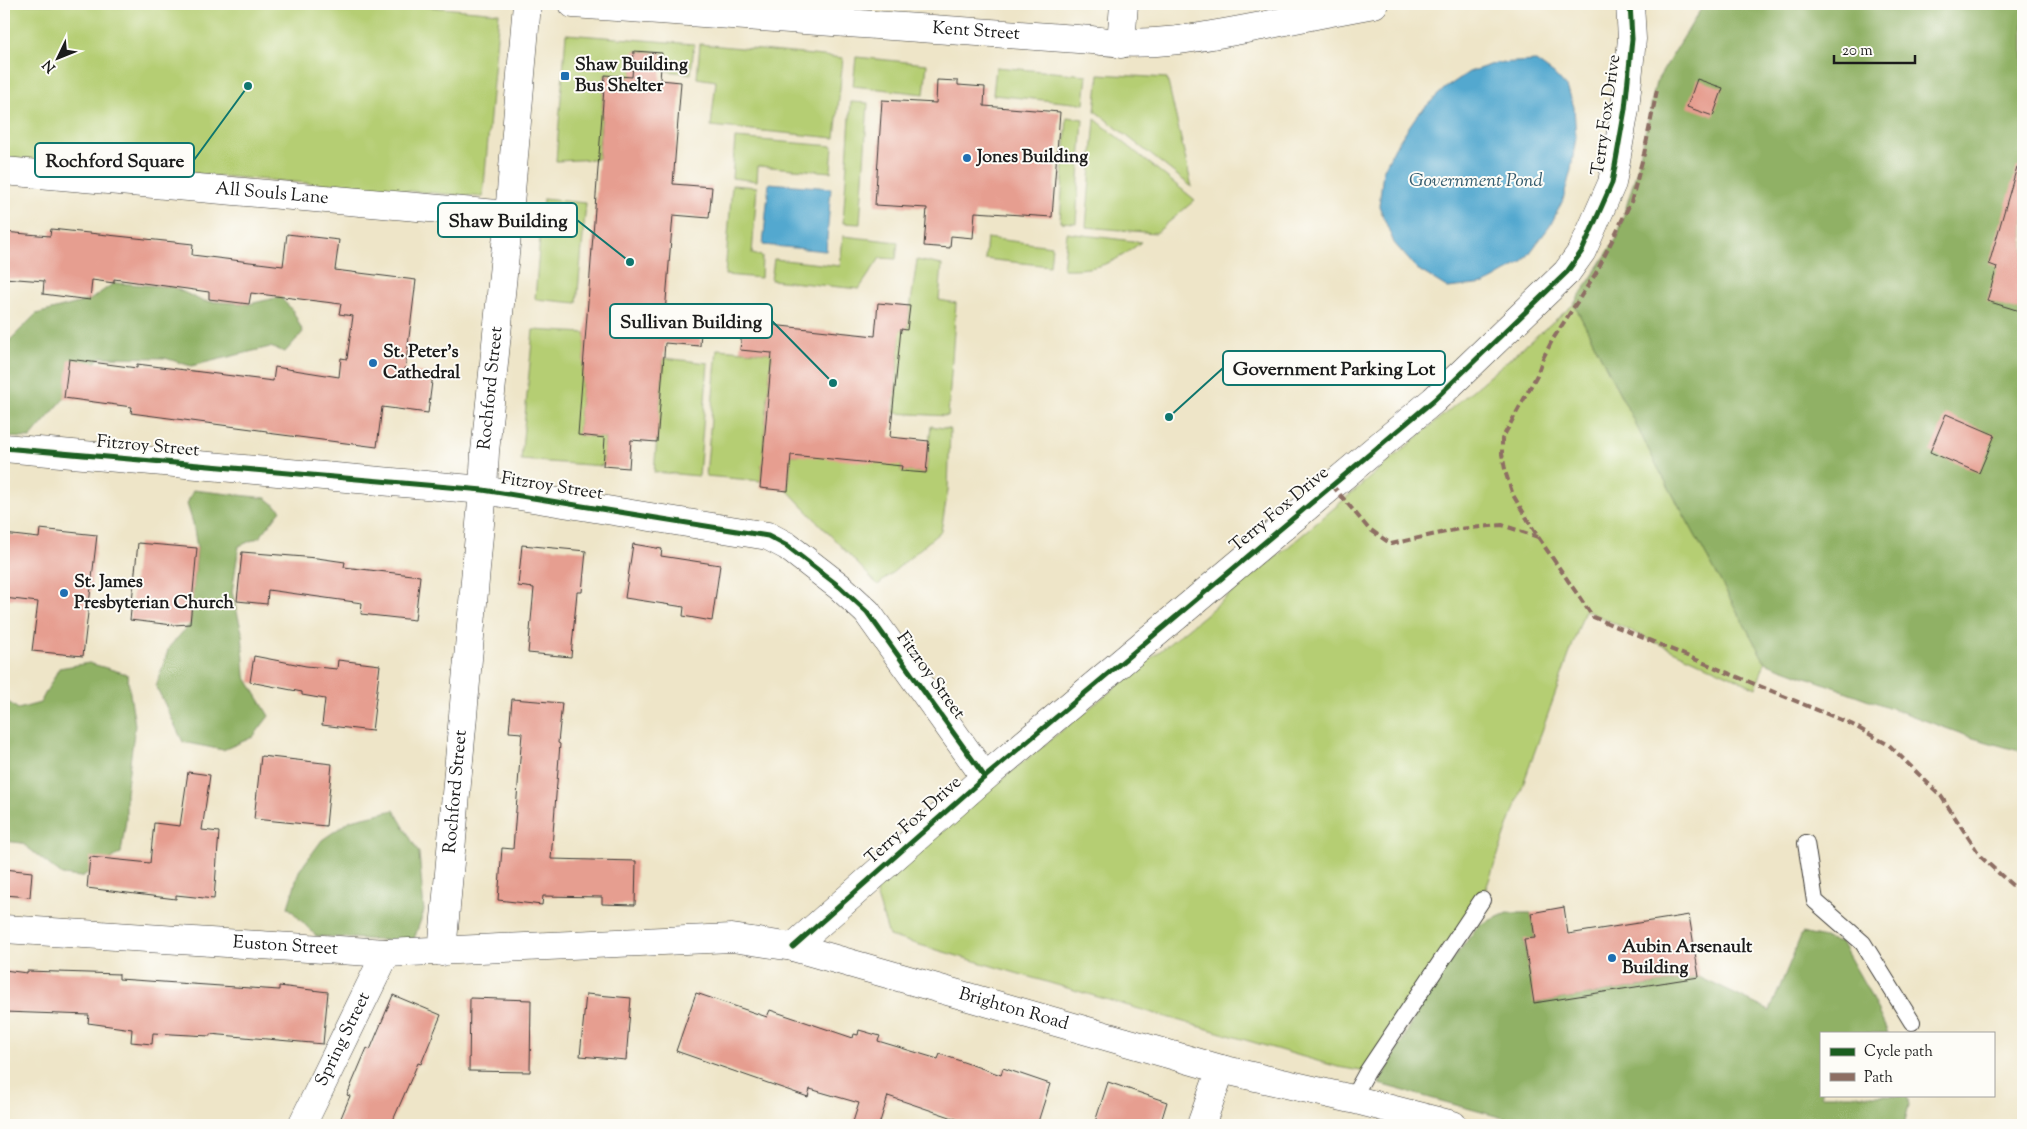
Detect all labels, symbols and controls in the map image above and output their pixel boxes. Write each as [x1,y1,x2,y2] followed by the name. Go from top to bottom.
[931,16,1021,48] street label: Kent Street
[32,32,82,82] north arrow
[1834,32,1916,64] scale bar
[1842,41,1873,62] text: 20 m
[575,53,688,100] place label: Shaw Building Bus Shelter
[1586,53,1628,177] street label: Terry Fox Drive
[39,55,61,76] text: N
[559,70,571,82] marker: Shaw Building Bus Shelter
[35,143,194,177] callout: Rochford Square
[975,145,1088,171] place label: Jones Building
[46,149,185,176] text: Rochford Square
[961,152,973,164] marker: Jones Building
[1409,168,1544,195] water label: Government Pond
[214,176,330,212] street label: All Souls Lane
[438,203,577,237] callout: Shaw Building
[448,209,568,236] text: Shaw Building
[610,304,772,338] callout: Sullivan Building
[620,310,763,337] text: Sullivan Building
[472,325,511,451] street label: Rochford Street
[383,340,461,387] place label: St. Peter's Cathedral
[1223,351,1445,385] callout: Government Parking Lot
[367,357,379,369] marker: St. Peter's Cathedral
[1233,357,1436,384] text: Government Parking Lot
[96,430,200,464] street label: Fitzroy Street
[1225,461,1335,559] street label: Terry Fox Drive
[499,466,605,508] street label: Fitzroy Street
[74,570,234,617] place label: St. James Presbyterian Church
[58,587,70,599] marker: St. James Presbyterian Church
[889,627,971,725] street label: Fitzroy Street
[438,729,475,854] street label: Rochford Street
[860,770,968,872] street label: Terry Fox Drive
[232,930,339,963] street label: Euston Street
[1622,935,1753,982] place label: Aubin Arsenault Building
[1606,952,1618,964] marker: Aubin Arsenault Building
[955,982,1072,1038] street label: Brighton Road
[310,988,378,1091] street label: Spring Street
[1820,1032,1994,1096] legend
[1864,1042,1933,1063] text: Cycle path
[1864,1068,1893,1089] text: Path

